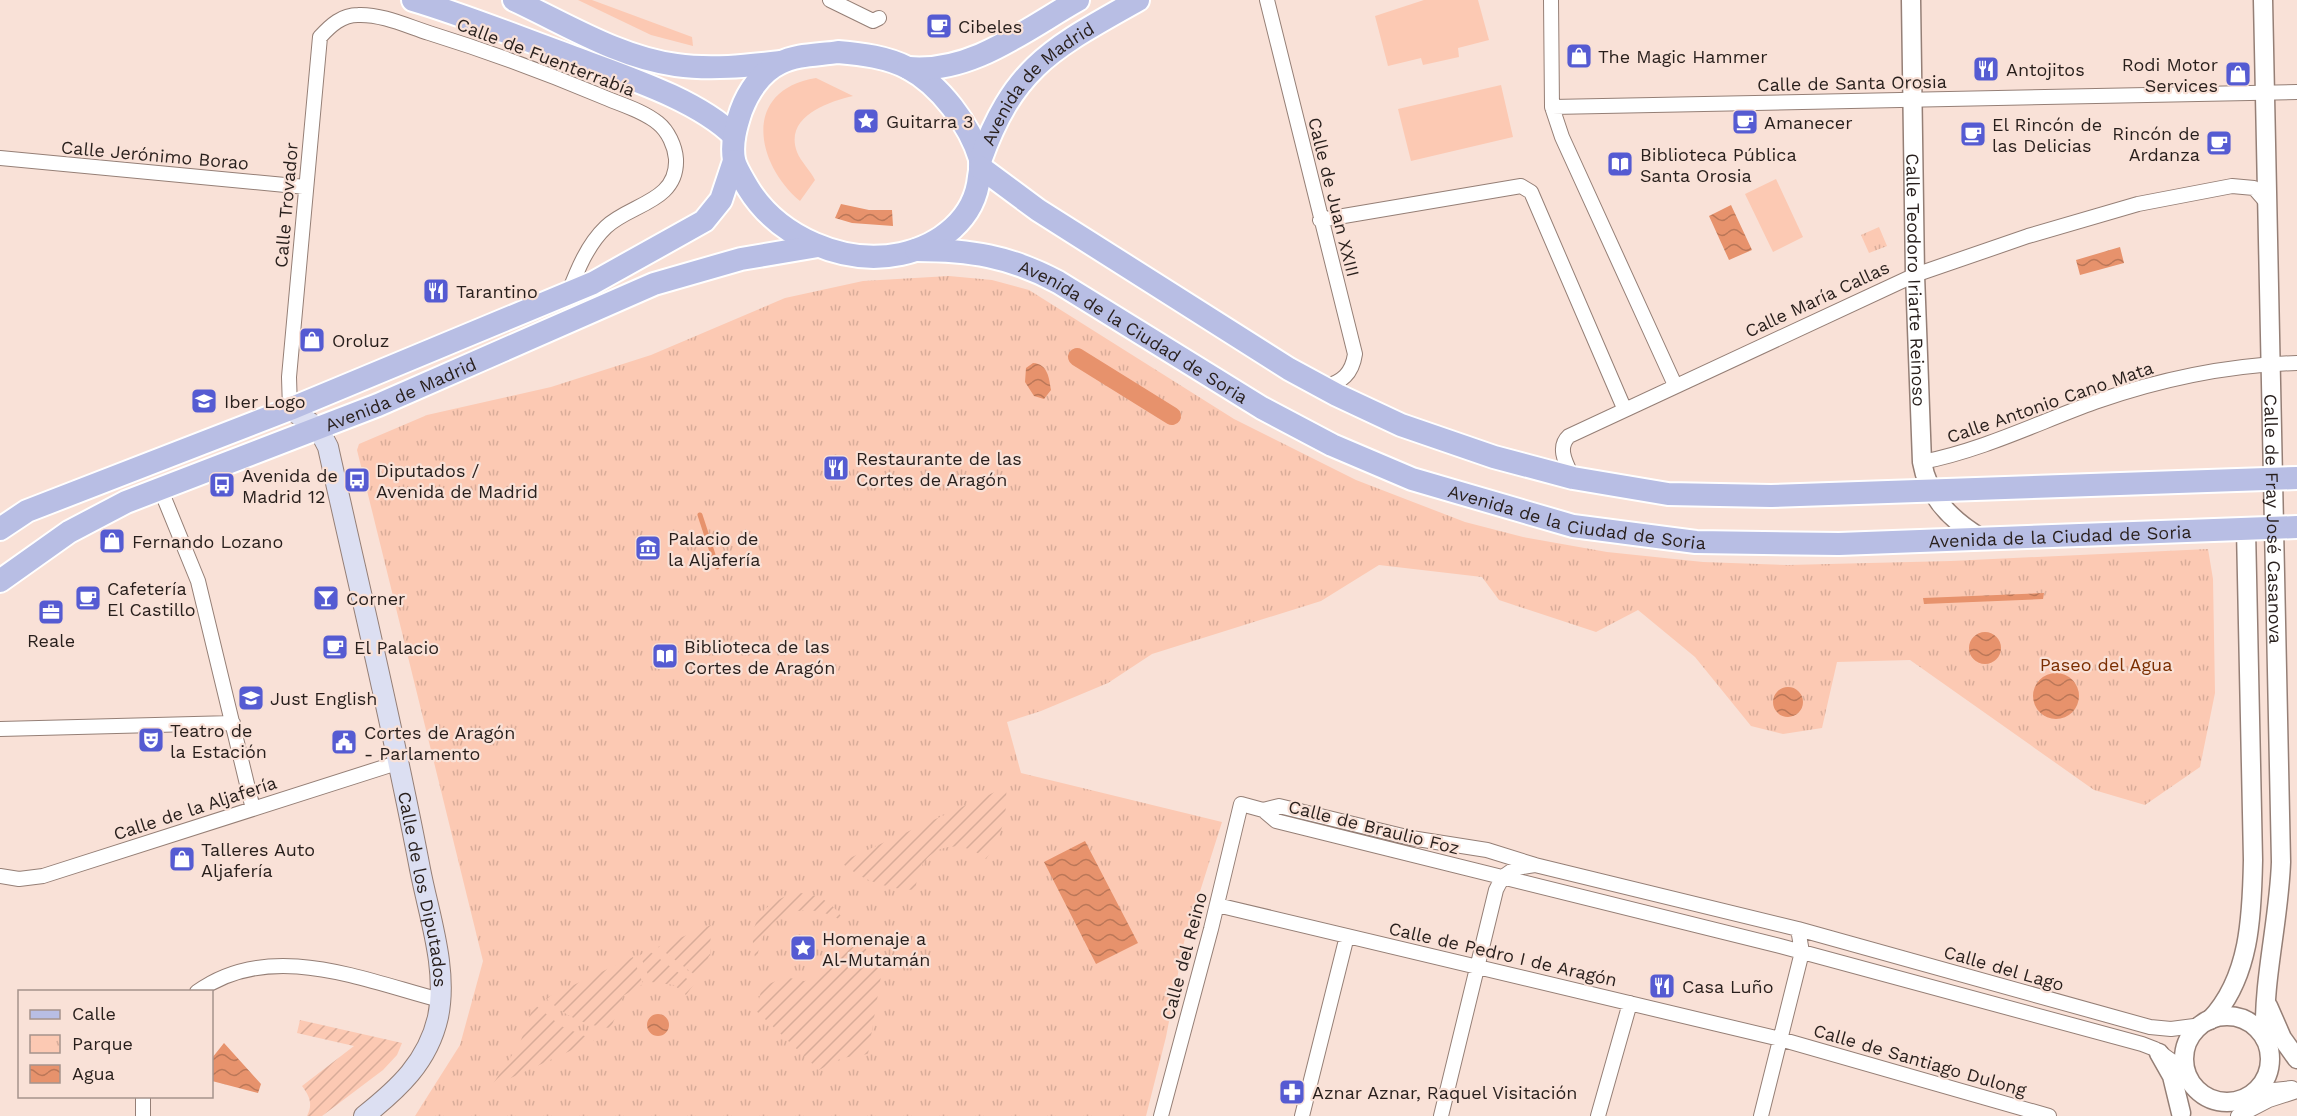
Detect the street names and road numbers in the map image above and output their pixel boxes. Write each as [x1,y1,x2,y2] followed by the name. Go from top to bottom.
[454,13,638,101] street label: Calle de Fuenterrabía
[977,17,1097,148] street label: Avenida de Madrid
[1757,71,1947,95] street label: Calle de Santa Orosia
[1304,115,1364,279] street label: Calle de Juan XXIII
[60,136,250,174] street label: Calle Jerónimo Borao
[270,141,302,269] street label: Calle Trovador
[1903,153,1930,407] street label: Calle Teodoro Iriarte Reinoso
[1016,255,1252,407] street label: Avenida de la Ciudad de Soria
[1742,256,1892,342] street label: Calle María Callas
[322,353,479,435] street label: Avenida de Madrid
[1944,357,2156,447] street label: Calle Antonio Cano Mata
[2261,394,2287,644] street label: Calle de Fray José Casanova
[1446,480,1706,553] street label: Avenida de la Ciudad de Soria
[1928,520,2192,551] street label: Avenida de la Ciudad de Soria
[111,772,279,844] street label: Calle de la Aljafería
[394,789,451,988] street label: Calle de los Diputados
[1286,796,1462,858] street label: Calle de Braulio Foz
[1157,890,1211,1022] street label: Calle del Reino
[1387,917,1619,991] street label: Calle de Pedro I de Aragón
[1941,941,2067,995] street label: Calle del Lago
[1811,1020,2029,1101] street label: Calle de Santiago Dulong

